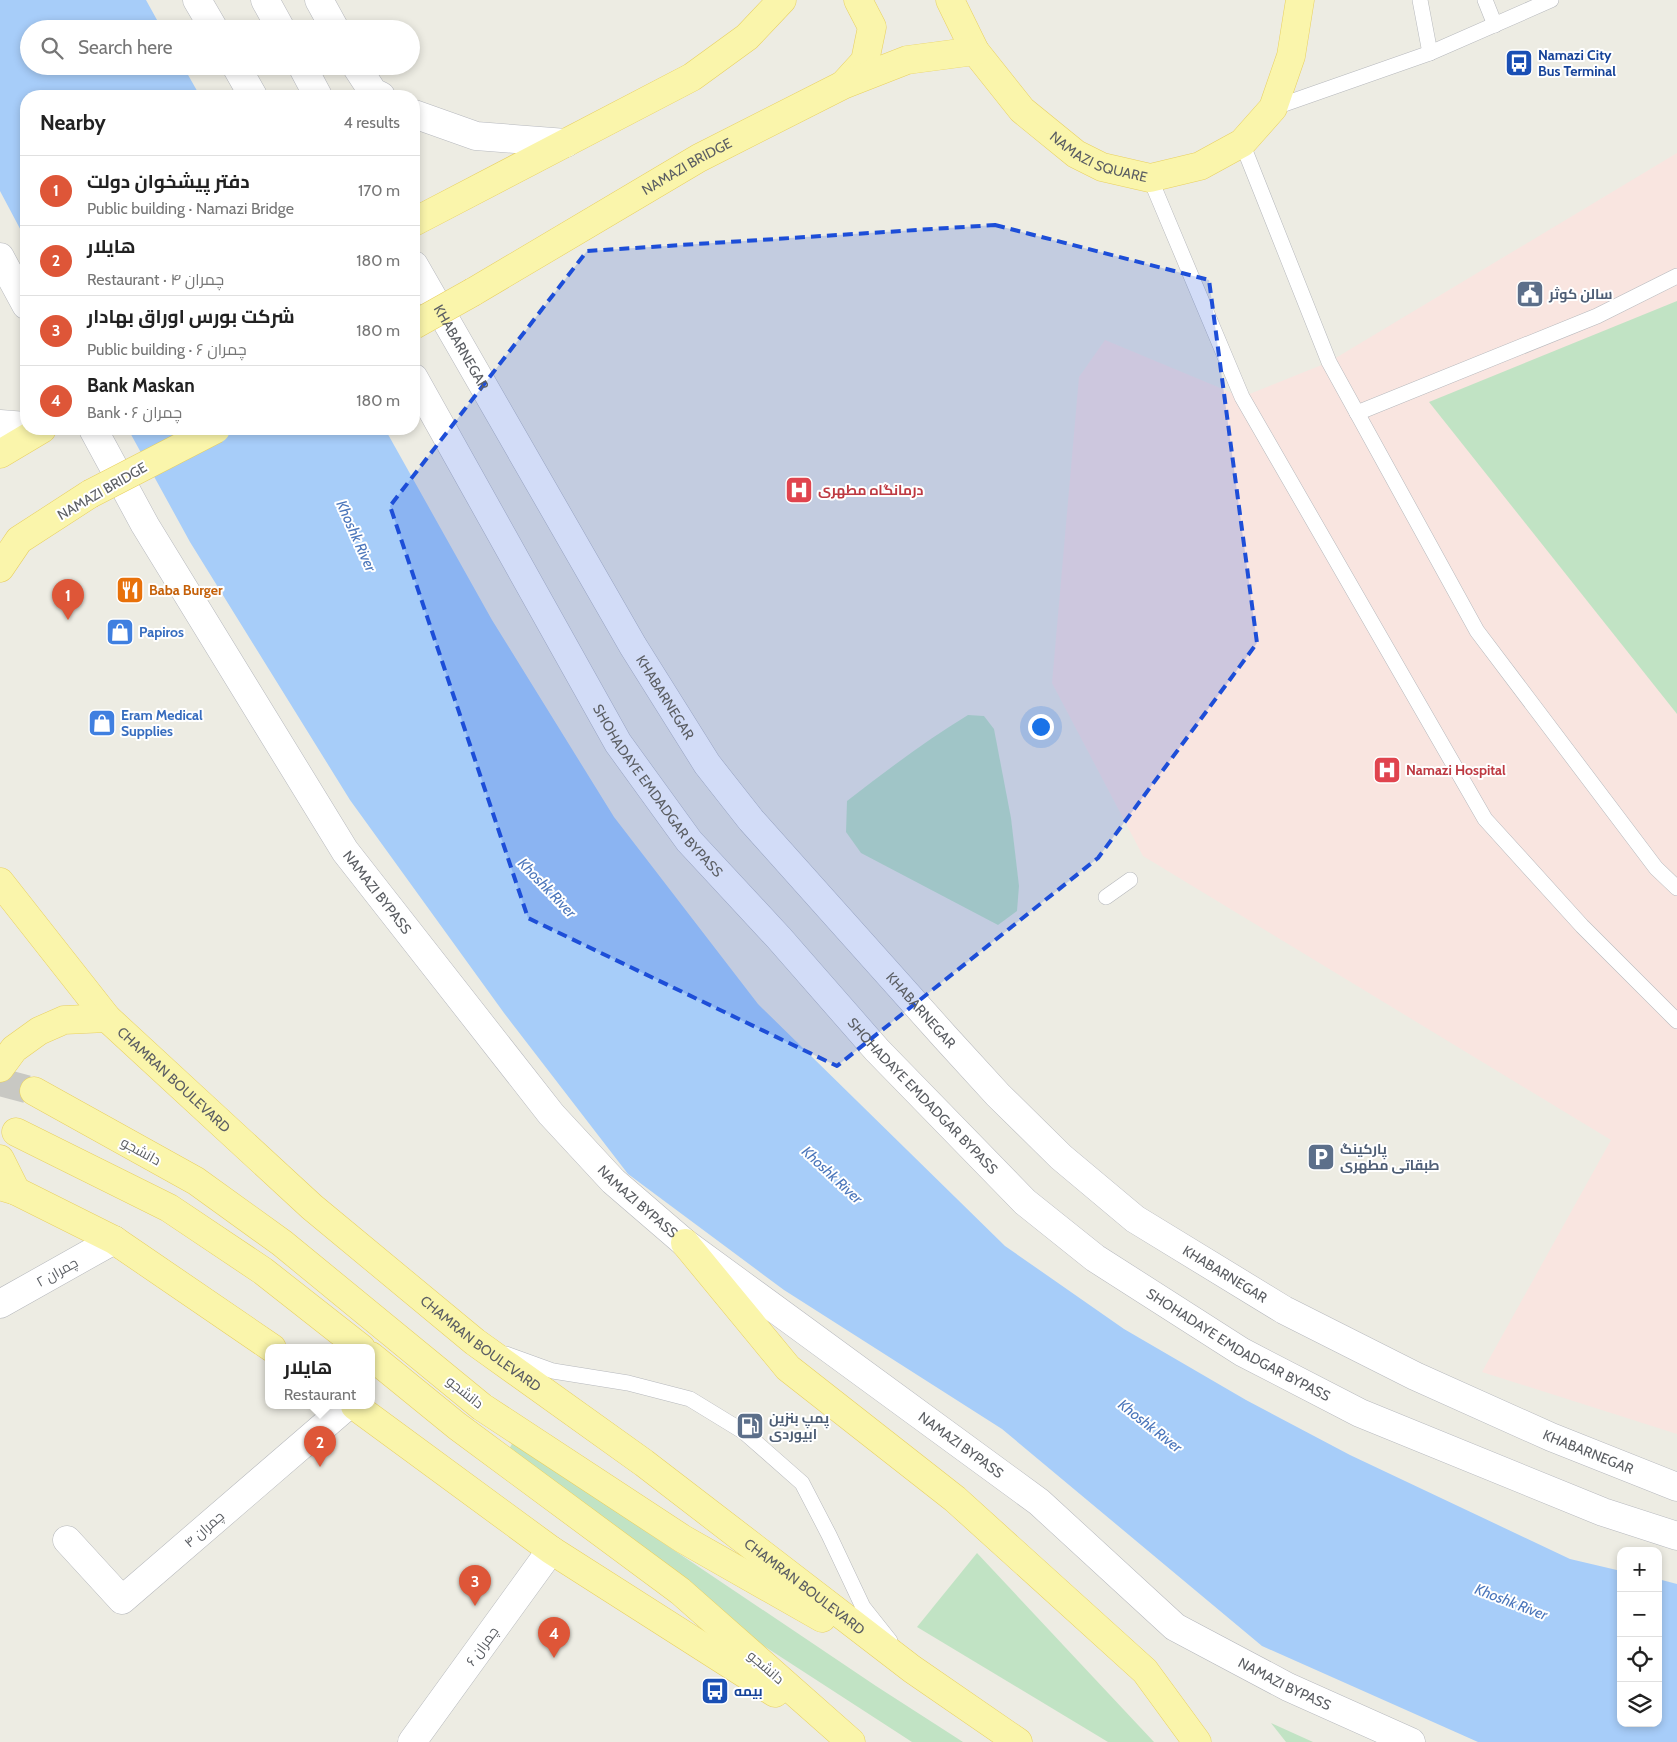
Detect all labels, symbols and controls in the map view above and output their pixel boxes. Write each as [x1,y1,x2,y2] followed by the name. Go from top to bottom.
[20,20,420,75] search box
[38,34,66,62] icon: search
[78,36,172,59] text: Search here
[1538,46,1616,80] place label: Namazi City Bus Terminal
[1504,48,1534,78] bus stop icon: Namazi City Bus Terminal
[40,110,106,135] text: Nearby
[343,113,400,132] text: 4 results
[1046,127,1149,186] street label: NAMAZI SQUARE
[638,134,735,199] street label: NAMAZI BRIDGE
[87,170,250,193] text: دفتر پیشخوان دولت
[53,181,59,200] text: 1
[358,181,400,200] text: 170 m
[87,199,294,218] text: Public building · Namazi Bridge
[87,235,136,258] text: هایلار
[52,251,60,270] text: 2
[356,251,400,270] text: 180 m
[87,270,224,289] text: Restaurant · ۴ چمران
[1515,279,1545,309] public building icon: سالن کوثر
[1548,285,1612,303] place label: سالن کوثر
[430,301,493,394] street label: KHABARNEGAR
[87,305,295,328] text: شرکت بورس اوراق بهادار
[52,321,60,340] text: 3
[356,321,400,340] text: 180 m
[87,340,247,359] text: Public building · ۶ چمران
[87,374,195,397] text: Bank Maskan
[51,391,61,410] text: 4
[356,391,400,410] text: 180 m
[87,403,182,422] text: Bank · ۶ چمران
[54,458,150,524] street label: NAMAZI BRIDGE
[784,475,814,505] hospital icon: درمانگاه مطهری
[818,481,924,499] place label: درمانگاه مطهری
[332,498,380,576] water label: Khoshk River
[115,575,145,605] restaurant icon: Baba Burger
[52,579,84,620] pin: 1
[149,581,223,599] place label: Baba Burger
[105,617,135,647] shop icon: Papiros
[139,623,184,641] place label: Papiros
[632,652,699,743] street label: KHABARNEGAR
[589,701,727,881] street label: SHOHADAYE EMDADGAR BYPASS
[121,706,203,740] place label: Eram Medical Supplies
[87,708,117,738] shop icon: Eram Medical Supplies
[1028,714,1054,740] your location
[1372,755,1402,785] hospital icon: Namazi Hospital
[1406,761,1506,779] place label: Namazi Hospital
[339,847,416,938] street label: NAMAZI BYPASS
[514,854,581,923] water label: Khoshk River
[882,968,960,1052] street label: KHABARNEGAR
[844,1014,1002,1178] street label: SHOHADAYE EMDADGAR BYPASS
[113,1023,234,1136] street label: CHAMRAN BOULEVARD
[118,1133,164,1169] street label: دانشجو
[1340,1140,1440,1174] place label: پارکینگ طبقاتی مطهری
[1306,1142,1336,1172] parking icon: پارکینگ طبقاتی مطهری
[798,1143,867,1208] water label: Khoshk River
[594,1161,682,1242] street label: NAMAZI BYPASS
[1179,1241,1271,1307] street label: KHABARNEGAR
[33,1253,82,1292] street label: ۲ چمران
[1143,1284,1334,1405] street label: SHOHADAYE EMDADGAR BYPASS
[417,1291,545,1396] street label: CHAMRAN BOULEVARD
[265,1344,375,1409] popup
[284,1356,332,1379] text: هایلار
[443,1372,487,1412] street label: دانشجو
[284,1385,356,1404] text: Restaurant
[1115,1396,1187,1457] water label: Khoshk River
[915,1408,1007,1482] street label: NAMAZI BYPASS
[769,1409,829,1443] place label: پمپ بنزین ابیوردی
[735,1411,765,1441] fuel station icon: پمپ بنزین ابیوردی
[304,1426,336,1467] pin: 2
[1540,1426,1637,1478] street label: KHABARNEGAR
[180,1507,228,1552] street label: ۴ چمران
[741,1534,869,1639] street label: CHAMRAN BOULEVARD
[1617,1547,1662,1727] map controls
[1617,1547,1662,1592] button: +
[459,1565,491,1606] pin: 3
[1472,1580,1551,1625] water label: Khoshk River
[1617,1592,1662,1637] button: −
[538,1617,570,1658] pin: 4
[462,1623,503,1670] street label: ۶ چمران
[1617,1637,1662,1682] button: locate
[744,1646,788,1688] street label: دانشجو
[1235,1653,1334,1714] street label: NAMAZI BYPASS
[700,1676,730,1706] bus stop icon: بیمه
[734,1682,763,1700] place label: بیمه
[1617,1682,1662,1727] button: layers

